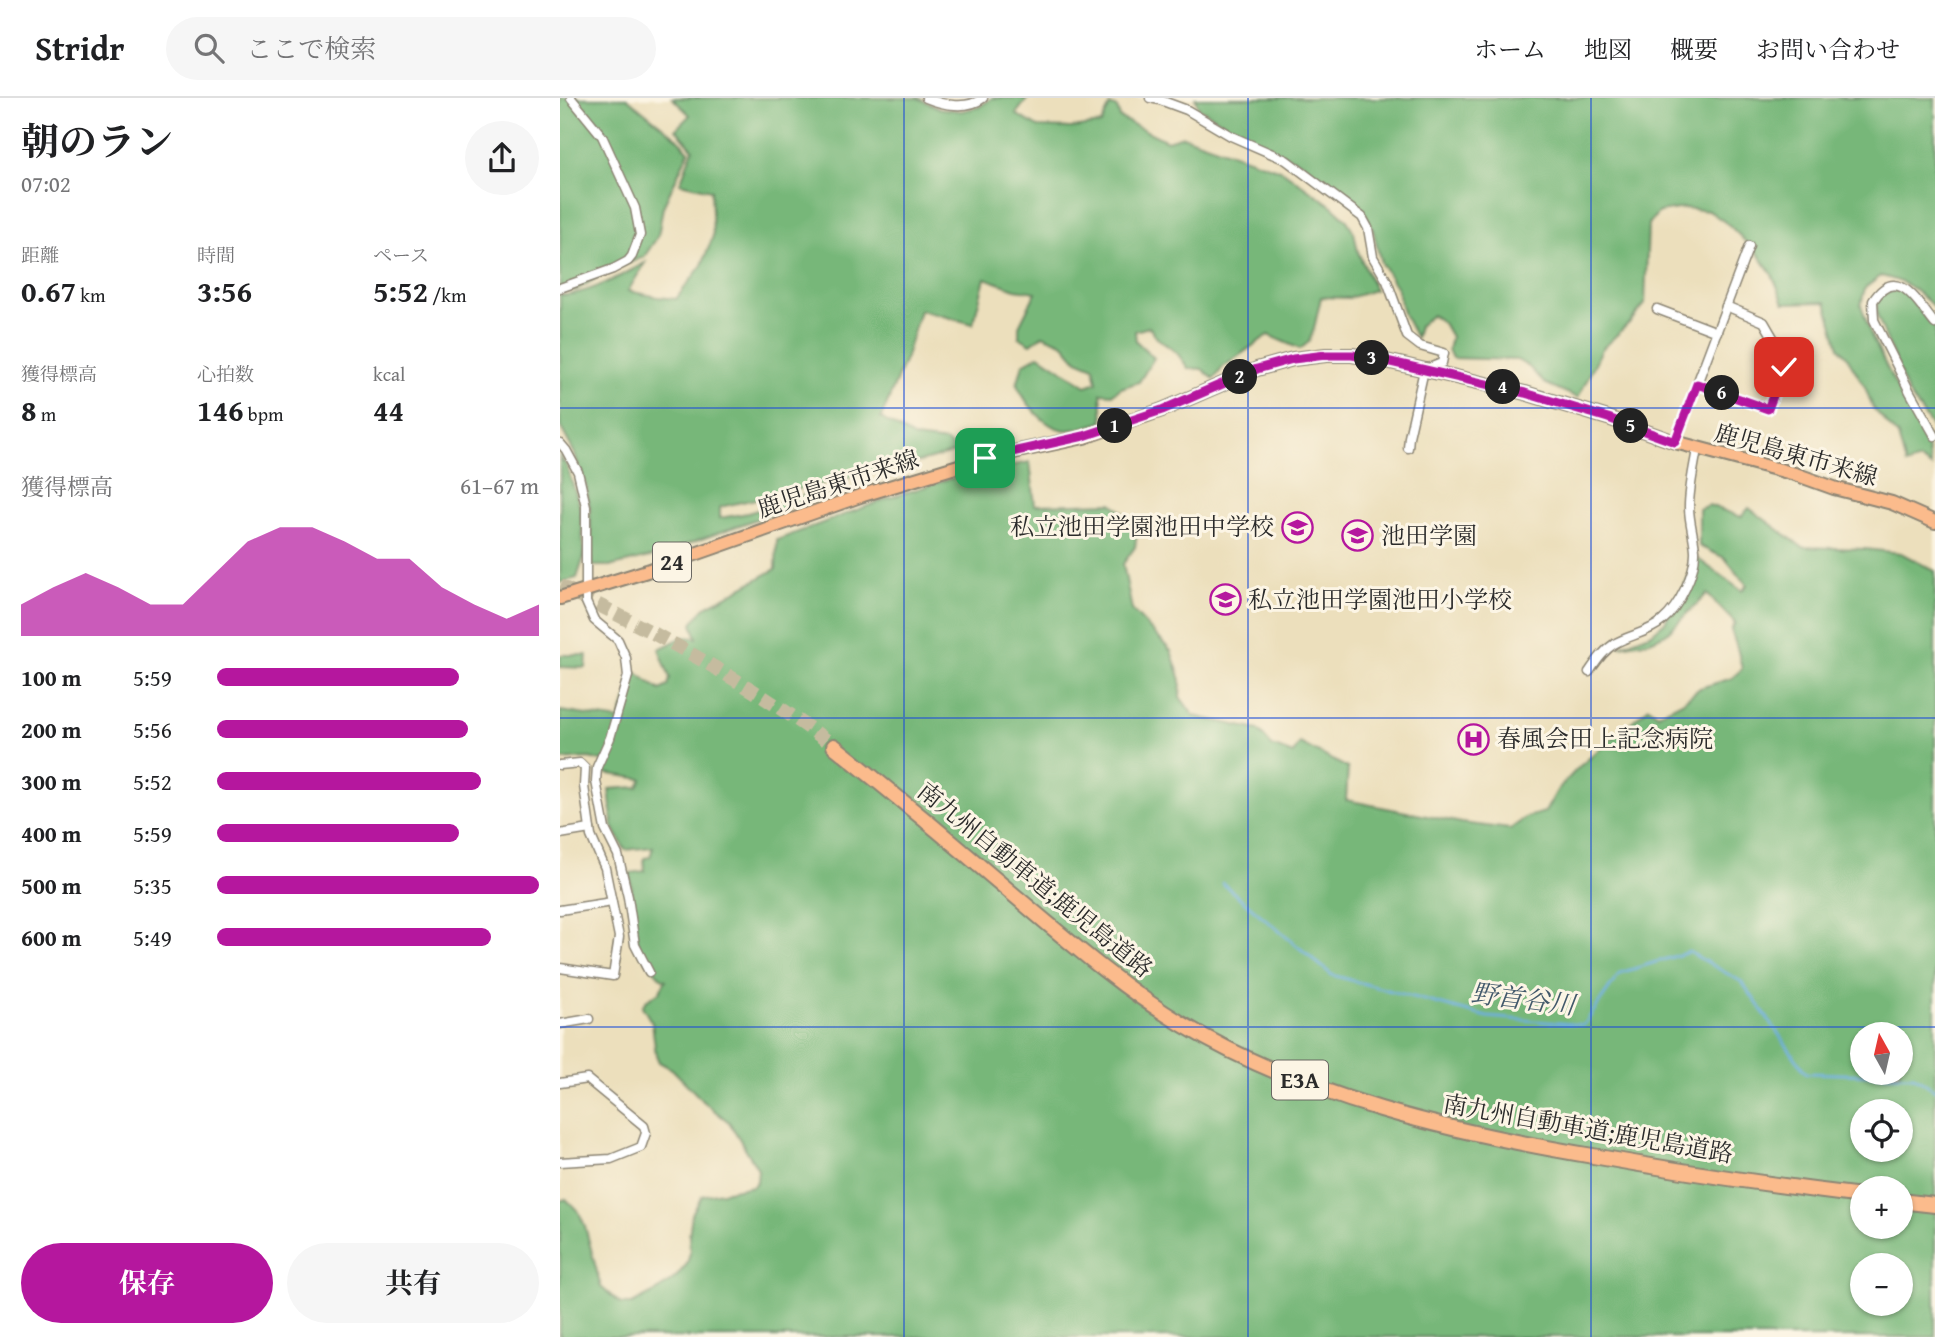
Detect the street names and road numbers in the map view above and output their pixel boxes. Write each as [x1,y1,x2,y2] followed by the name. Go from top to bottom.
[1711,415,1882,494] street label: 鹿児島東市来線
[753,441,923,526] street label: 鹿児島東市来線
[653,543,691,582] road number: 24
[910,774,1161,986] street label: 南九州自動車道;鹿児島道路
[1272,1060,1328,1099] road number: E3A
[1440,1086,1736,1171] street label: 南九州自動車道;鹿児島道路

